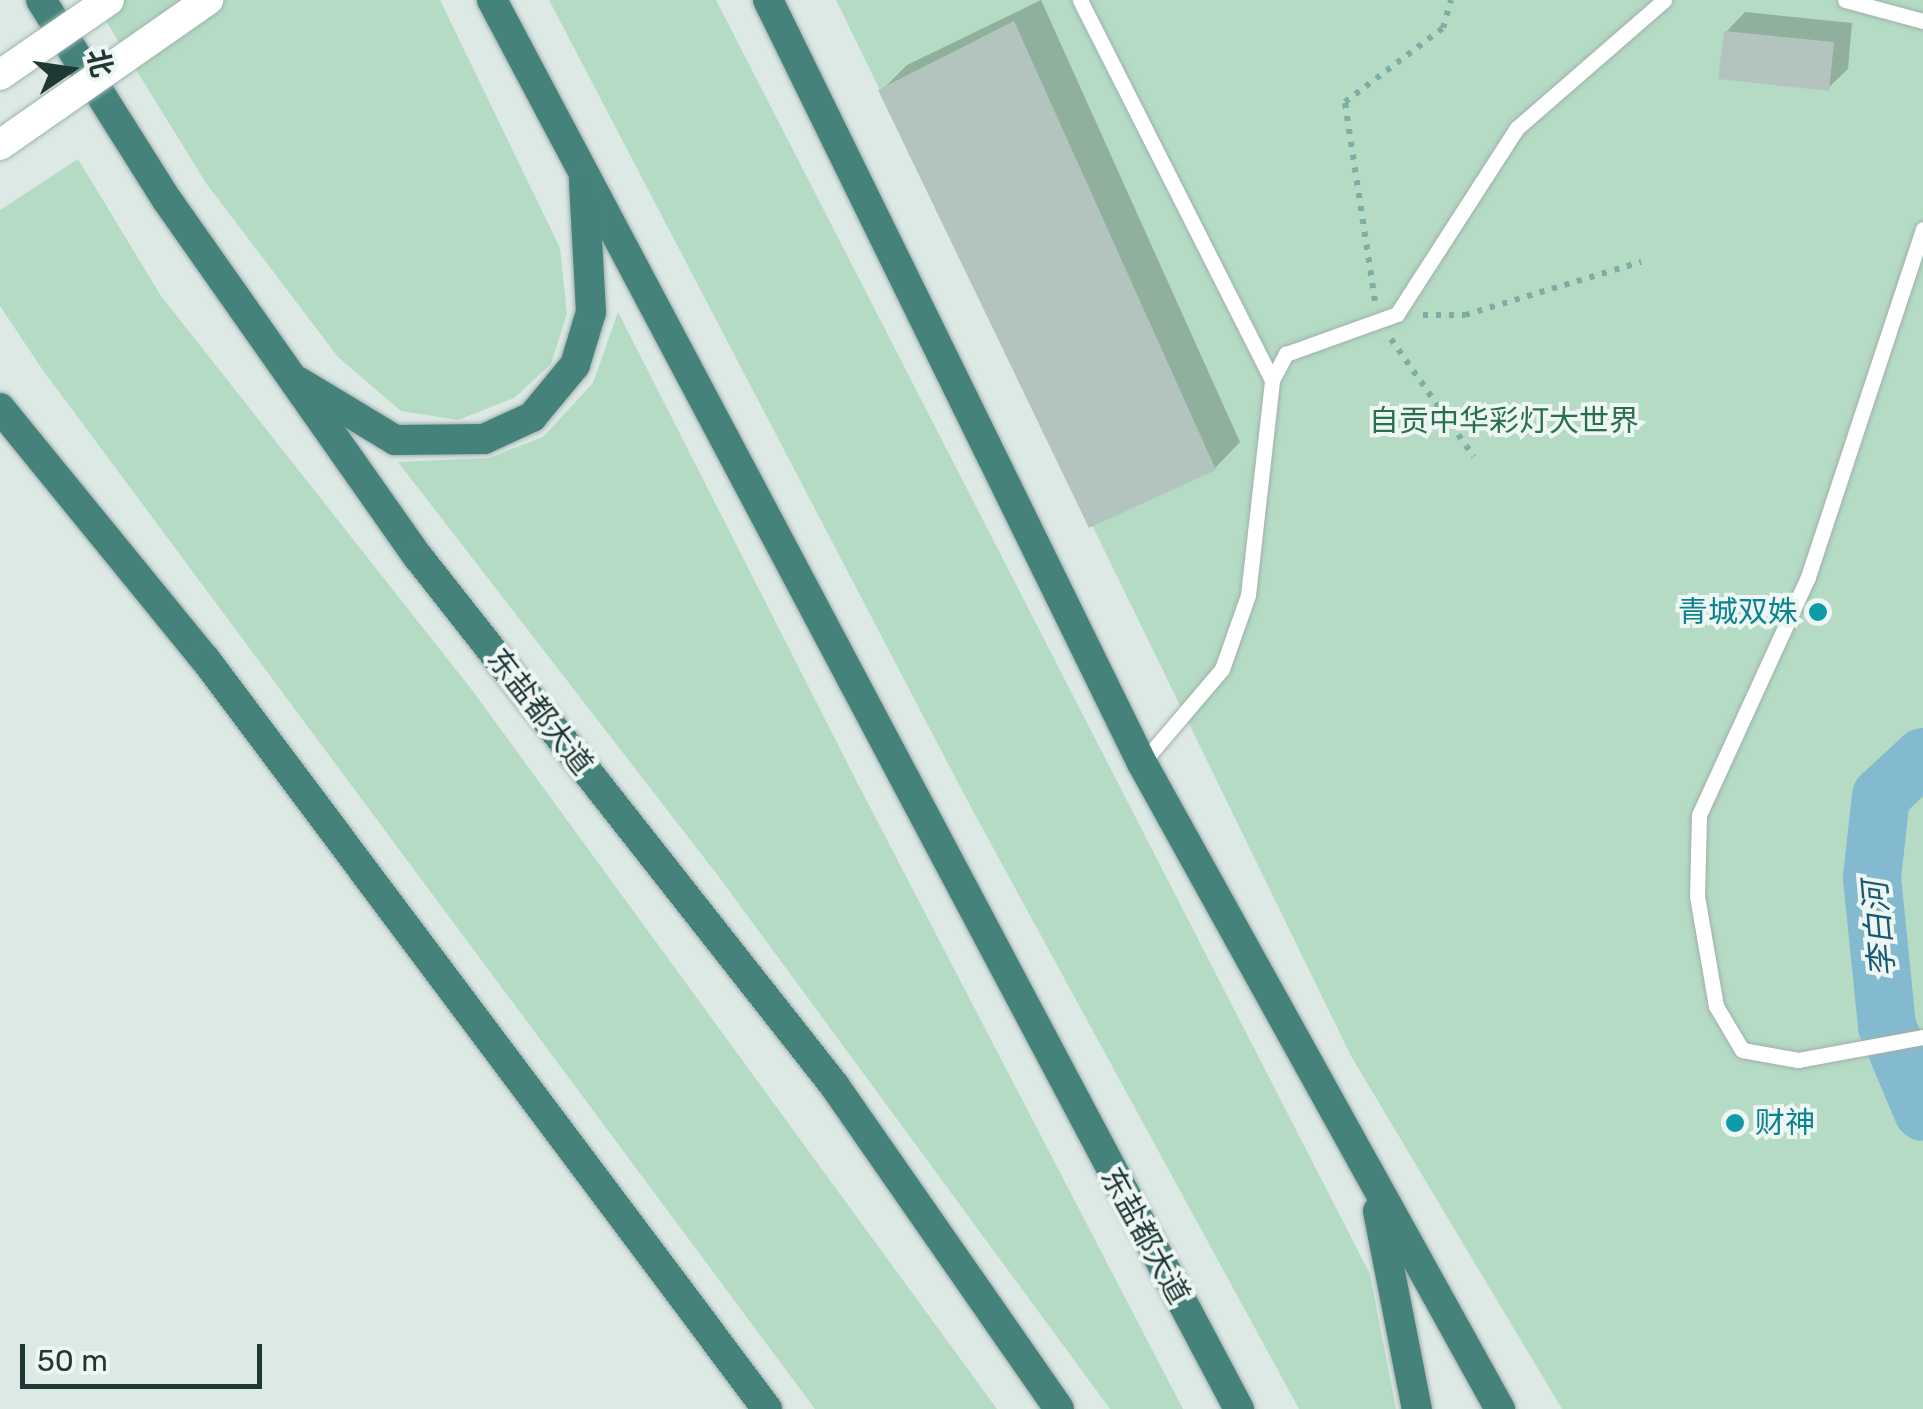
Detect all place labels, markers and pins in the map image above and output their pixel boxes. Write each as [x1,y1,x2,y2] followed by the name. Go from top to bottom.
[1678,594,1798,630] place label: 青城双姝
[1807,601,1829,623] marker: 青城双姝
[1755,1105,1815,1141] place label: 财神
[1724,1112,1746,1134] marker: 财神

